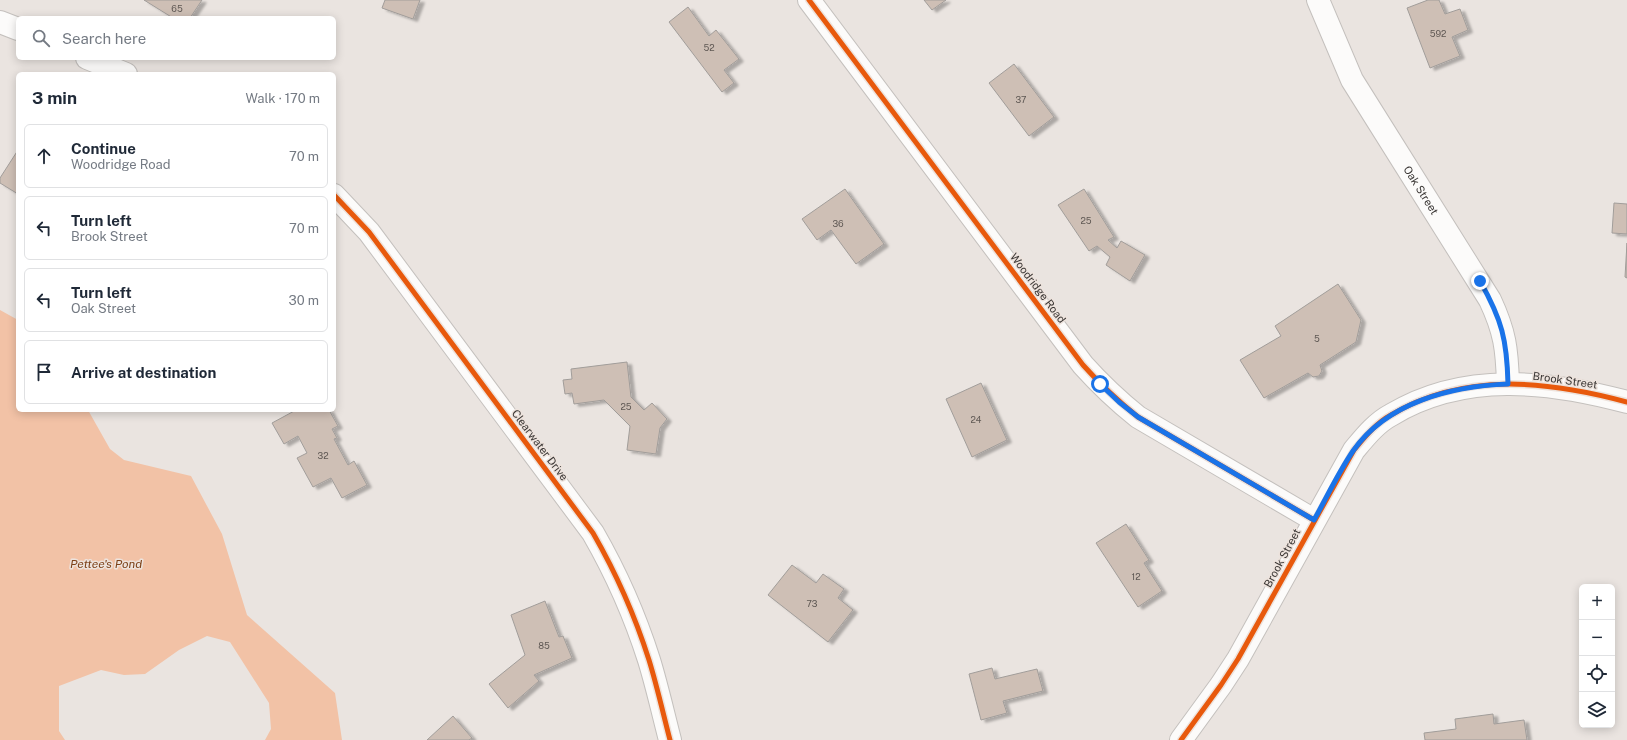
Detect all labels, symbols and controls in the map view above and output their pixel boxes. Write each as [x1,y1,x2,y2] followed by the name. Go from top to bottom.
[171,3,183,14] house number: 65
[16,16,336,60] search box
[30,27,52,49] icon: search
[1430,28,1446,39] house number: 592
[62,30,146,47] text: Search here
[703,42,715,53] house number: 52
[32,88,77,108] text: 3 min
[245,91,320,106] text: Walk · 170 m
[1016,94,1026,105] house number: 37
[71,140,136,157] text: Continue
[33,145,55,167] icon: ahead
[289,149,319,164] text: 70 m
[71,157,170,172] text: Woodridge Road
[1401,164,1441,217] street label: Oak Street
[71,212,132,229] text: Turn left
[1080,215,1092,226] house number: 25
[33,217,55,239] icon: left
[832,218,844,229] house number: 36
[289,221,319,236] text: 70 m
[71,229,148,244] text: Brook Street
[1008,251,1068,325] street label: Woodridge Road
[1471,272,1489,290] route end
[71,284,132,301] text: Turn left
[33,289,55,311] icon: left
[289,293,319,308] text: 30 m
[71,301,136,316] text: Oak Street
[1314,333,1320,344] house number: 5
[33,361,55,383] icon: arrive
[71,364,216,381] text: Arrive at destination
[1532,370,1598,390] street label: Brook Street
[1091,375,1109,393] route start
[620,401,632,412] house number: 25
[510,407,570,483] street label: Clearwater Drive
[970,414,982,425] house number: 24
[317,450,329,461] house number: 32
[1261,526,1303,590] street label: Brook Street
[70,557,142,571] water label: Pettee's Pond
[1131,571,1141,582] house number: 12
[1579,584,1615,728] map controls
[1579,584,1615,620] button: +
[807,598,818,609] house number: 73
[1579,620,1615,656] button: −
[538,640,550,651] house number: 85
[1579,656,1615,692] button: locate
[1579,692,1615,728] button: layers

